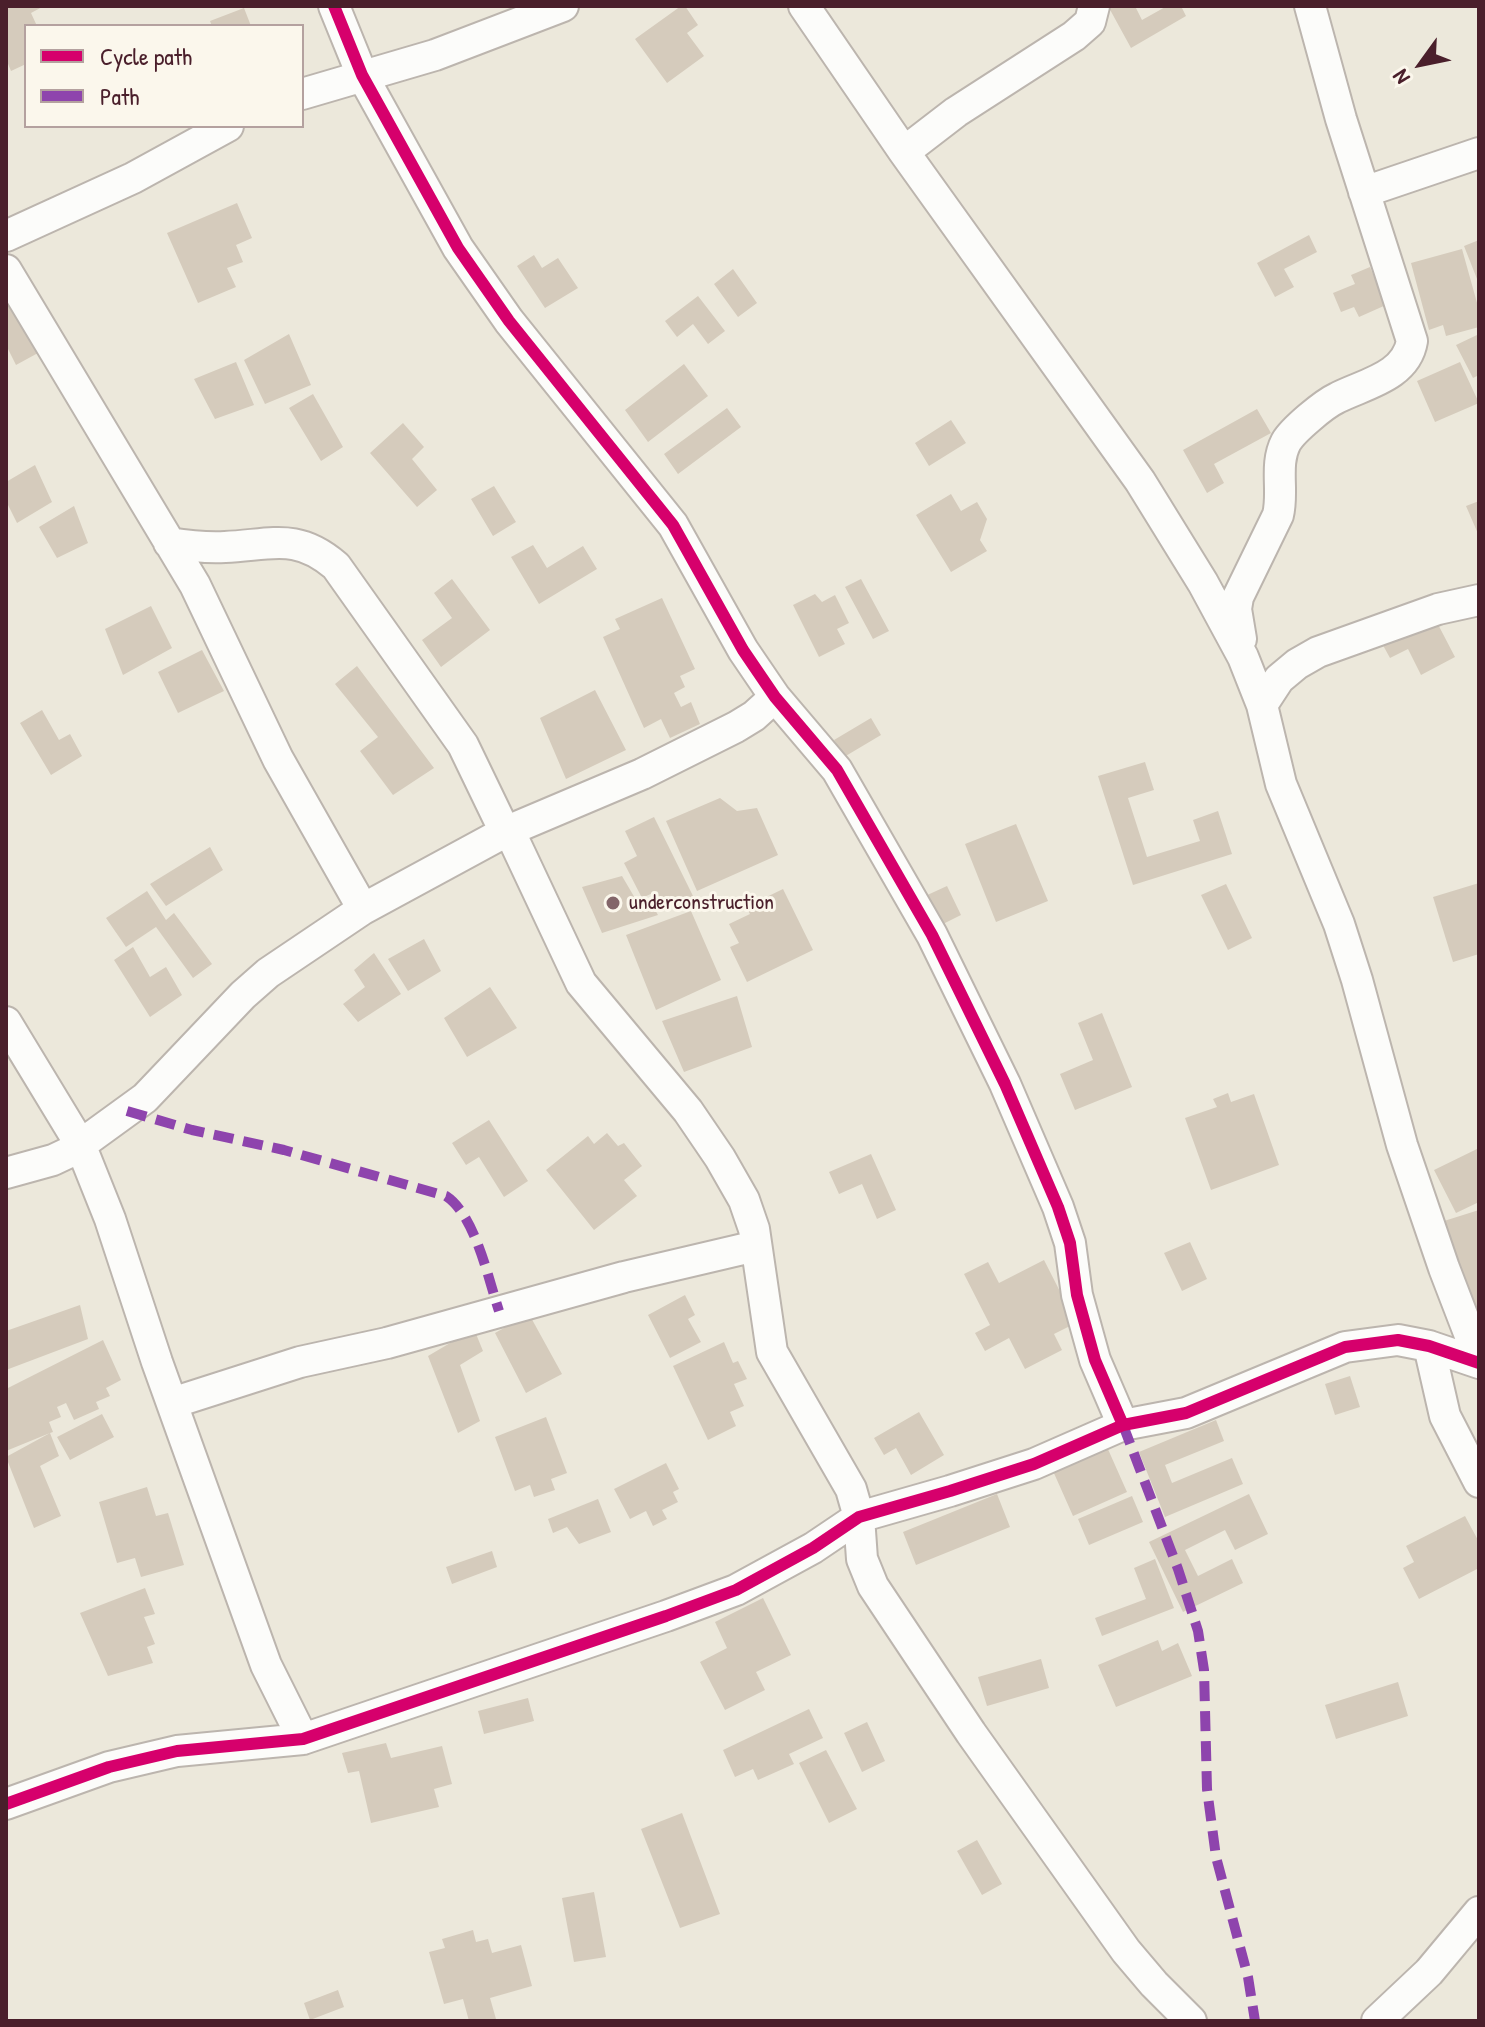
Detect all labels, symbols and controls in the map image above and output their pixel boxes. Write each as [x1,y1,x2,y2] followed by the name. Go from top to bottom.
[24,24,304,128] legend
[1381,24,1461,104] north arrow
[100,40,192,72] text: Cycle path
[1385,64,1417,90] text: N
[100,80,139,112] text: Path
[629,890,774,916] place label: underconstruction
[604,894,622,912] marker: underconstruction

